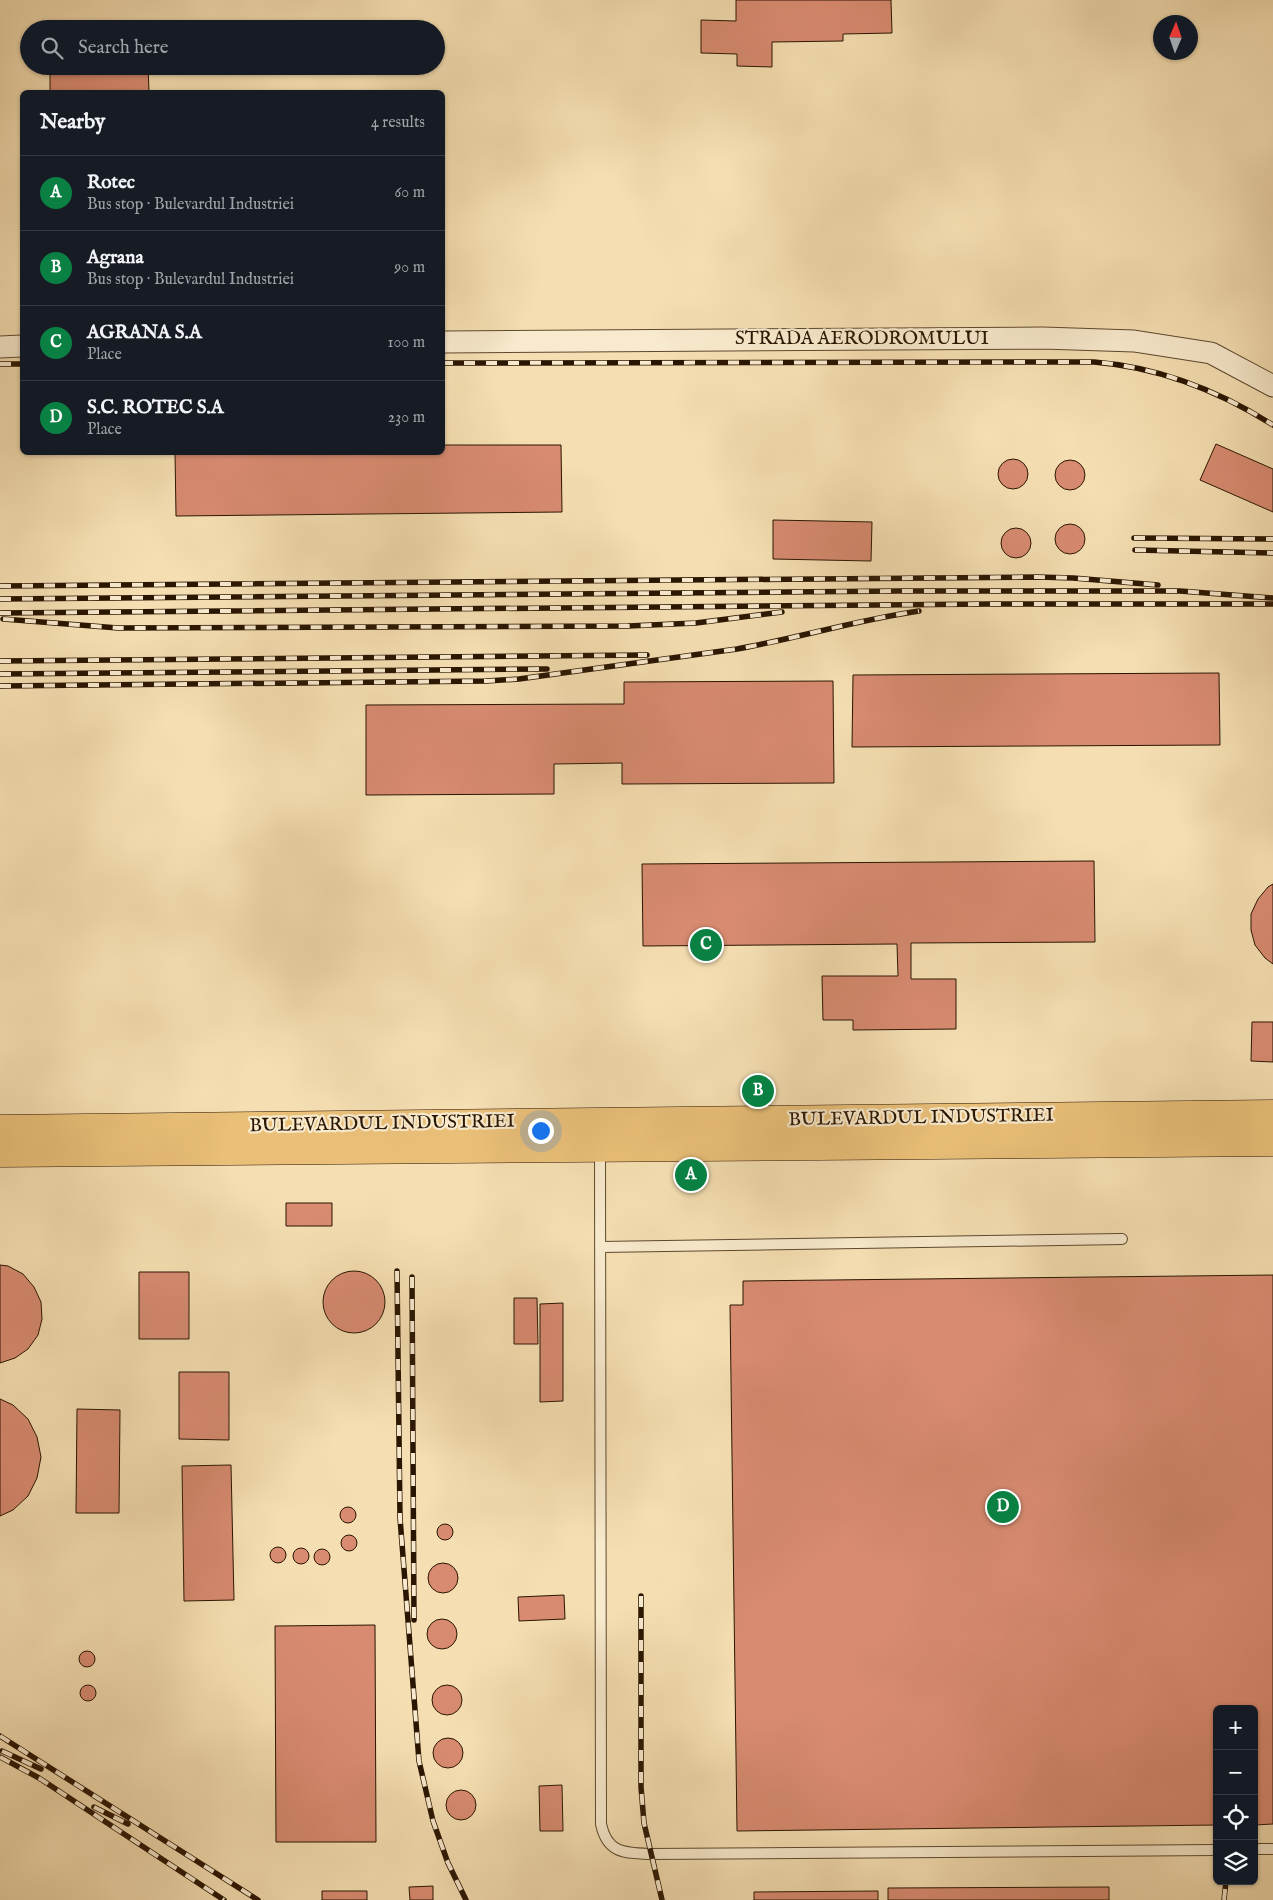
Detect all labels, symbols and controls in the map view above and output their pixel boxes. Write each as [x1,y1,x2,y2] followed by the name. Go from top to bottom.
[1153,15,1198,60] north arrow
[20,20,445,75] search box
[38,34,66,62] icon: search
[78,36,169,60] text: Search here
[40,109,105,136] text: Nearby
[371,113,425,133] text: 4 results
[87,171,135,195] text: Rotec
[51,183,61,203] text: A
[395,183,425,203] text: 60 m
[87,195,294,215] text: Bus stop · Bulevardul Industriei
[87,246,144,270] text: Agrana
[51,258,61,278] text: B
[394,258,425,278] text: 90 m
[87,270,294,290] text: Bus stop · Bulevardul Industriei
[87,321,202,345] text: AGRANA S.A
[735,327,989,351] street label: STRADA AERODROMULUI
[50,333,62,353] text: C
[388,333,425,353] text: 100 m
[87,345,122,365] text: Place
[87,396,224,420] text: S.C. ROTEC S.A
[50,408,62,428] text: D
[388,408,425,428] text: 230 m
[87,420,122,440] text: Place
[690,926,722,964] pin: C
[742,1072,774,1110] pin: B
[788,1104,1054,1132] street label: BULEVARDUL INDUSTRIEI
[249,1110,515,1138] street label: BULEVARDUL INDUSTRIEI
[528,1118,554,1144] your location
[675,1156,707,1194] pin: A
[987,1488,1019,1526] pin: D
[1213,1705,1258,1885] map controls
[1213,1705,1258,1750] button: +
[1213,1750,1258,1795] button: −
[1213,1795,1258,1840] button: locate
[1213,1840,1258,1885] button: layers

